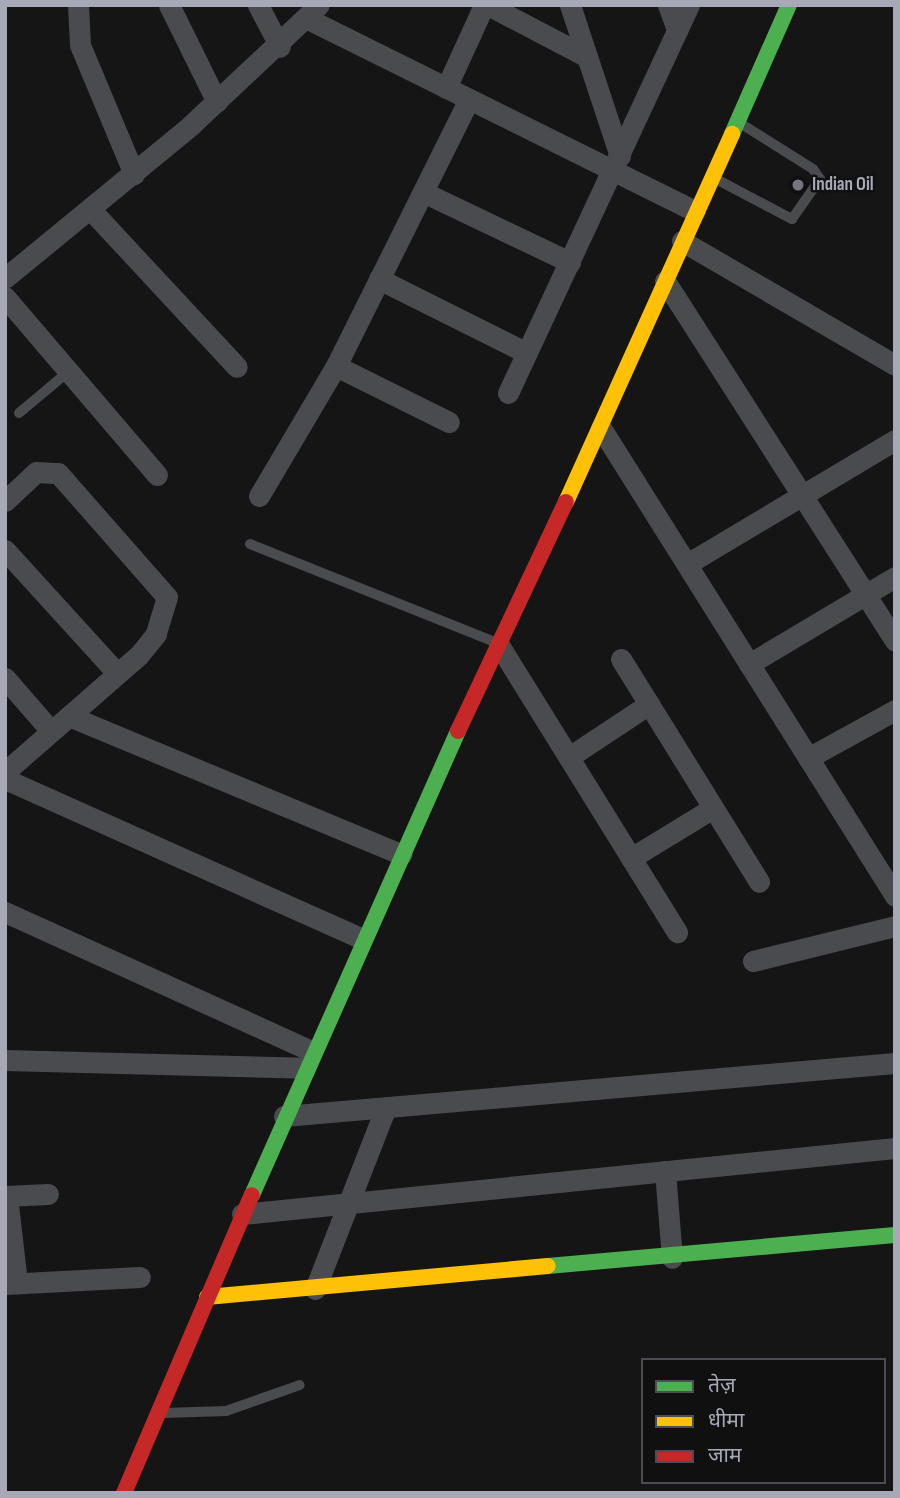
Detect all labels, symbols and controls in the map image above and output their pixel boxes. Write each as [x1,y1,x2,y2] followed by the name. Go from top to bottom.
[812,174,874,196] place label: Indian Oil
[790,177,806,193] marker: Indian Oil
[641,1358,886,1484] legend
[708,1373,736,1398] text: तेज़
[708,1408,744,1433] text: धीमा
[708,1443,742,1468] text: जाम

